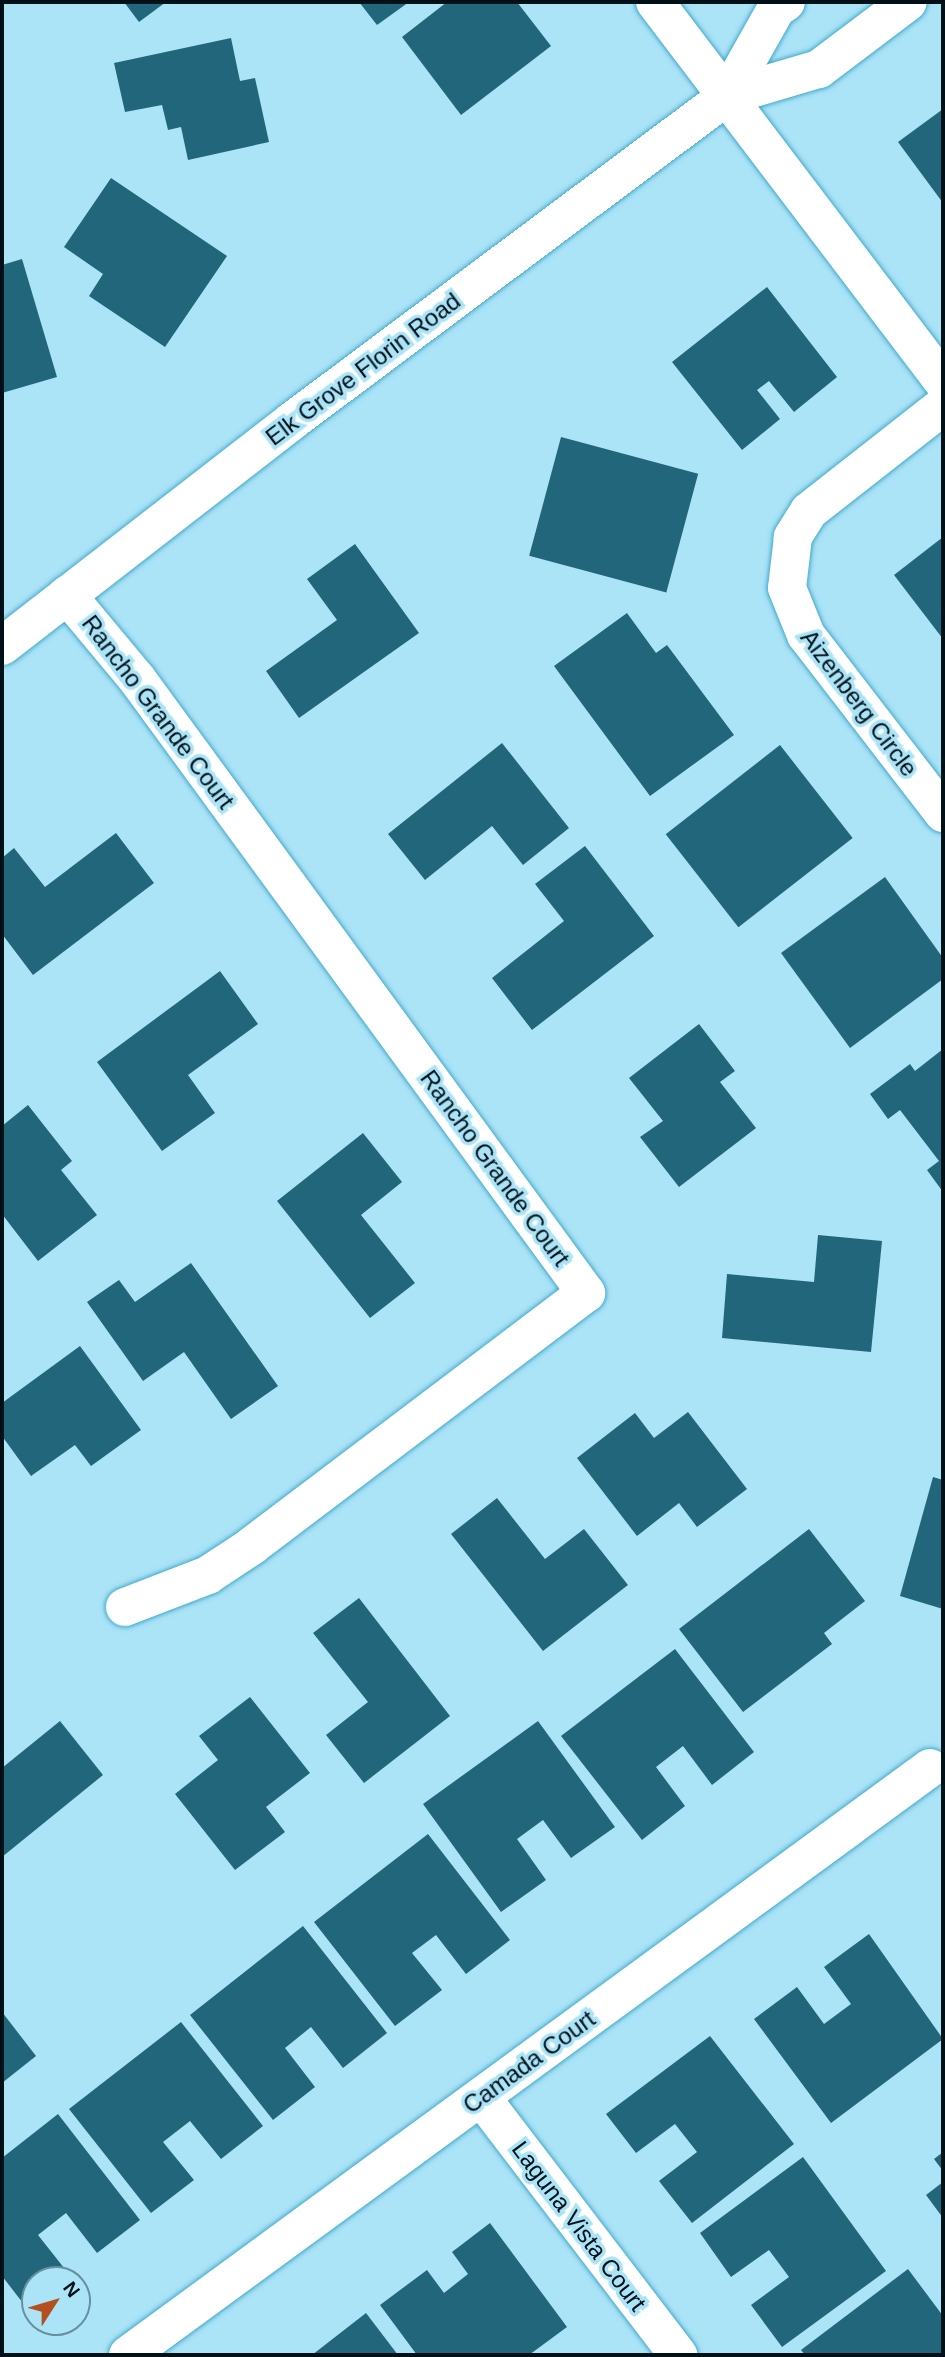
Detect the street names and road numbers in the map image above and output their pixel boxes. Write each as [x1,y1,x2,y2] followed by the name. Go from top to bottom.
[260,286,466,452] street label: Elk Grove Florin Road
[76,610,240,814] street label: Rancho Grande Court
[795,624,923,782] street label: Aizenberg Circle
[414,1065,576,1271] street label: Rancho Grande Court
[457,2004,601,2120] street label: Camada Court
[506,2135,652,2317] street label: Laguna Vista Court

